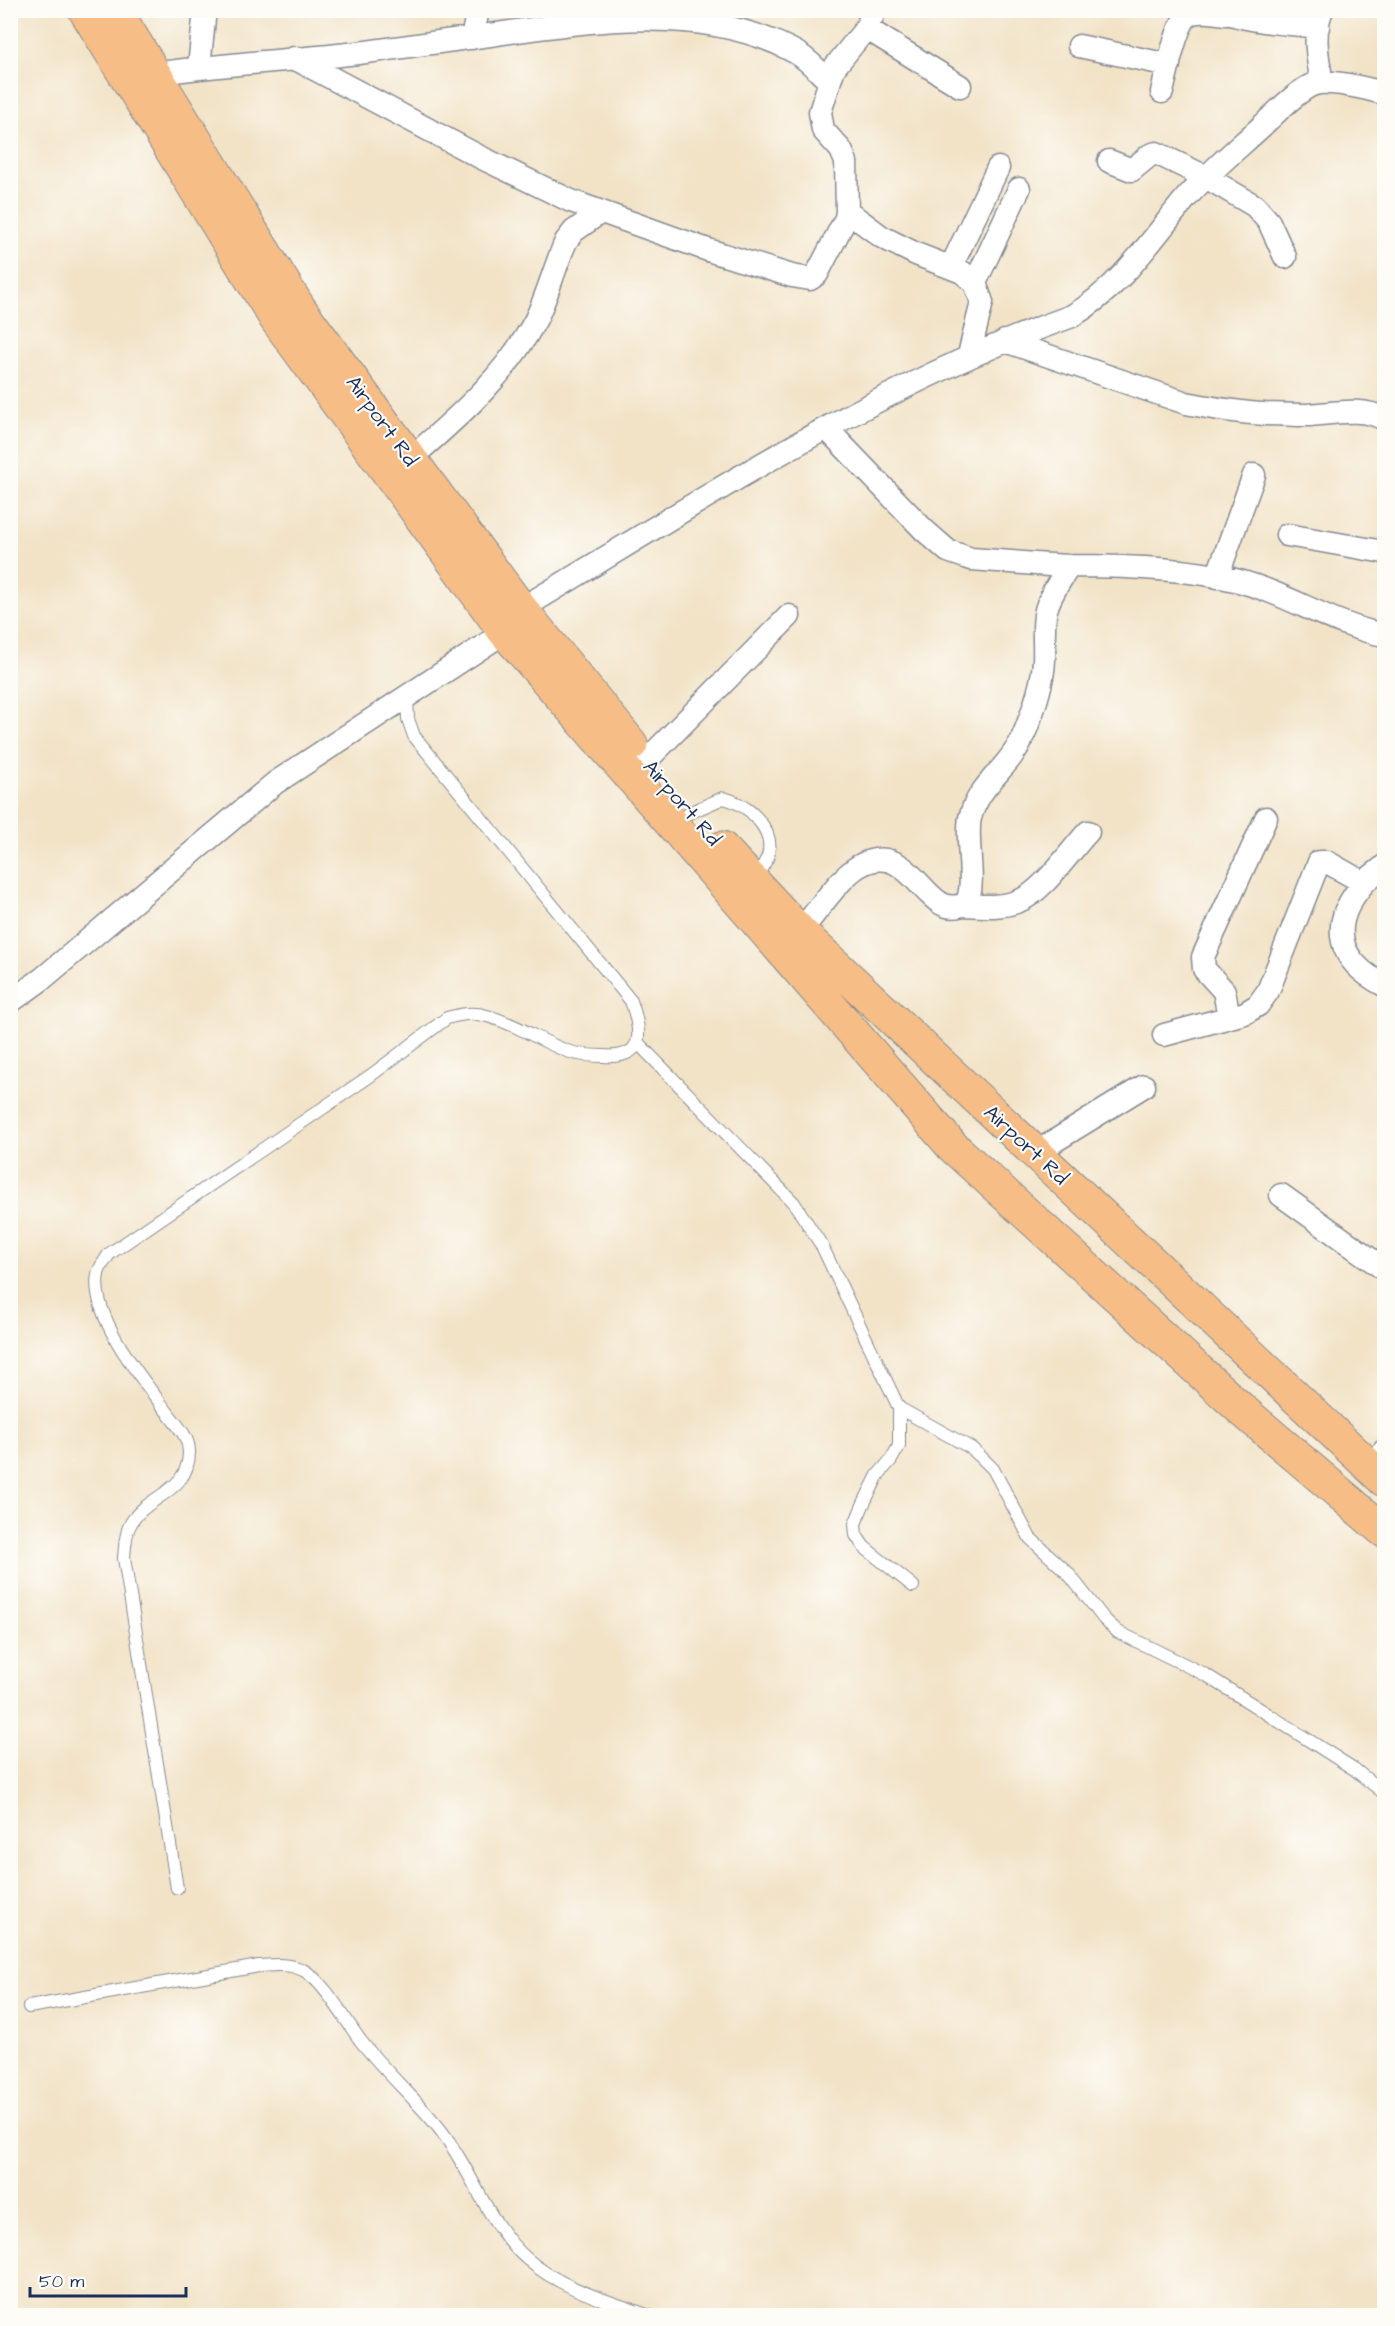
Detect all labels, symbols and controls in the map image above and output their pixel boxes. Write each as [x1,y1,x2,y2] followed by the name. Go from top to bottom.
[338,370,425,473] street label: Airport Rd
[636,754,728,853] street label: Airport Rd
[977,1098,1075,1193] street label: Airport Rd
[30,2260,186,2298] scale bar
[39,2269,84,2294] text: 50 m

